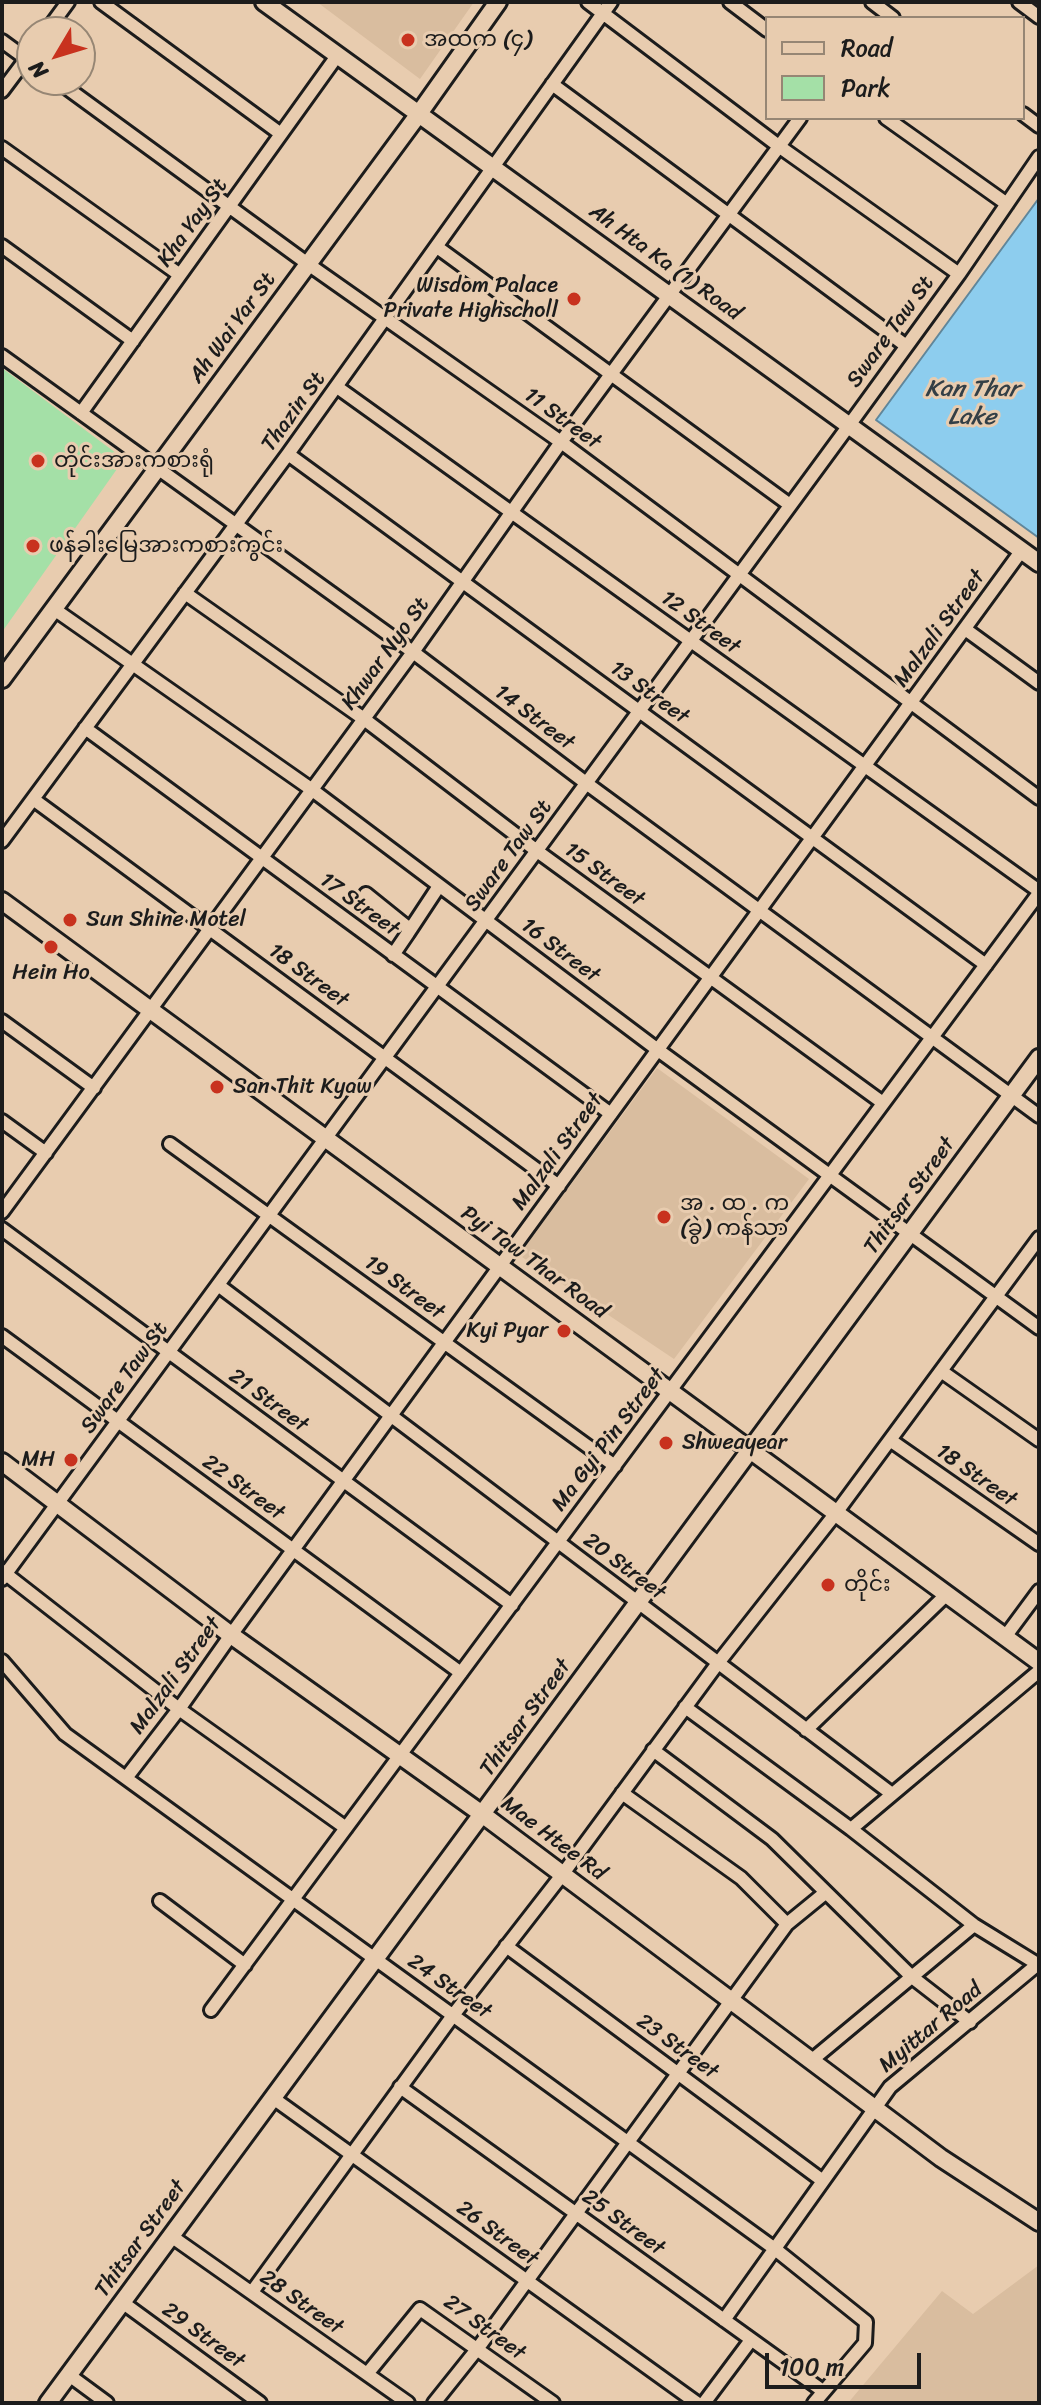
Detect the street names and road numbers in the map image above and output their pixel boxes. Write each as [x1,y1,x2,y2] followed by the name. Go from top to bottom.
[152,174,234,272] street label: Kha Yay St
[584,199,746,327] street label: Ah Hta Ka (1) Road
[184,267,282,389] street label: Ah Wai Yar St
[842,271,940,393] street label: Sware Taw St
[256,367,332,457] street label: Thazin St
[518,382,606,456] street label: 11 Street
[889,565,991,693] street label: Malzali Street
[655,585,745,661] street label: 12 Street
[336,592,436,716] street label: Khwar Nyo St
[604,656,694,730] street label: 13 Street
[489,680,579,756] street label: 14 Street
[460,795,558,917] street label: Sware Taw St
[559,837,649,913] street label: 15 Street
[314,867,404,943] street label: 17 Street
[515,913,605,989] street label: 16 Street
[263,938,353,1014] street label: 18 Street
[507,1088,609,1216] street label: Malzali Street
[859,1132,961,1260] street label: Thitsar Street
[455,1201,613,1325] street label: Pyi Taw Thar Road
[359,1250,449,1326] street label: 19 Street
[76,1317,174,1439] street label: Sware Taw St
[223,1363,313,1439] street label: 21 Street
[547,1363,671,1517] street label: Ma Gyi Pin Street
[931,1439,1021,1513] street label: 18 Street
[197,1449,289,1527] street label: 22 Street
[578,1527,670,1607] street label: 20 Street
[125,1612,227,1740] street label: Malzali Street
[475,1654,577,1782] street label: Thitsar Street
[495,1791,611,1887] street label: Mae Htee Rd
[402,1949,496,2025] street label: 24 Street
[874,1977,988,2079] street label: Myittar Road
[631,2009,723,2085] street label: 23 Street
[90,2175,192,2303] street label: Thitsar Street
[576,2184,670,2262] street label: 25 Street
[451,2195,543,2273] street label: 26 Street
[254,2265,348,2341] street label: 28 Street
[438,2289,530,2367] street label: 27 Street
[156,2297,250,2375] street label: 29 Street

